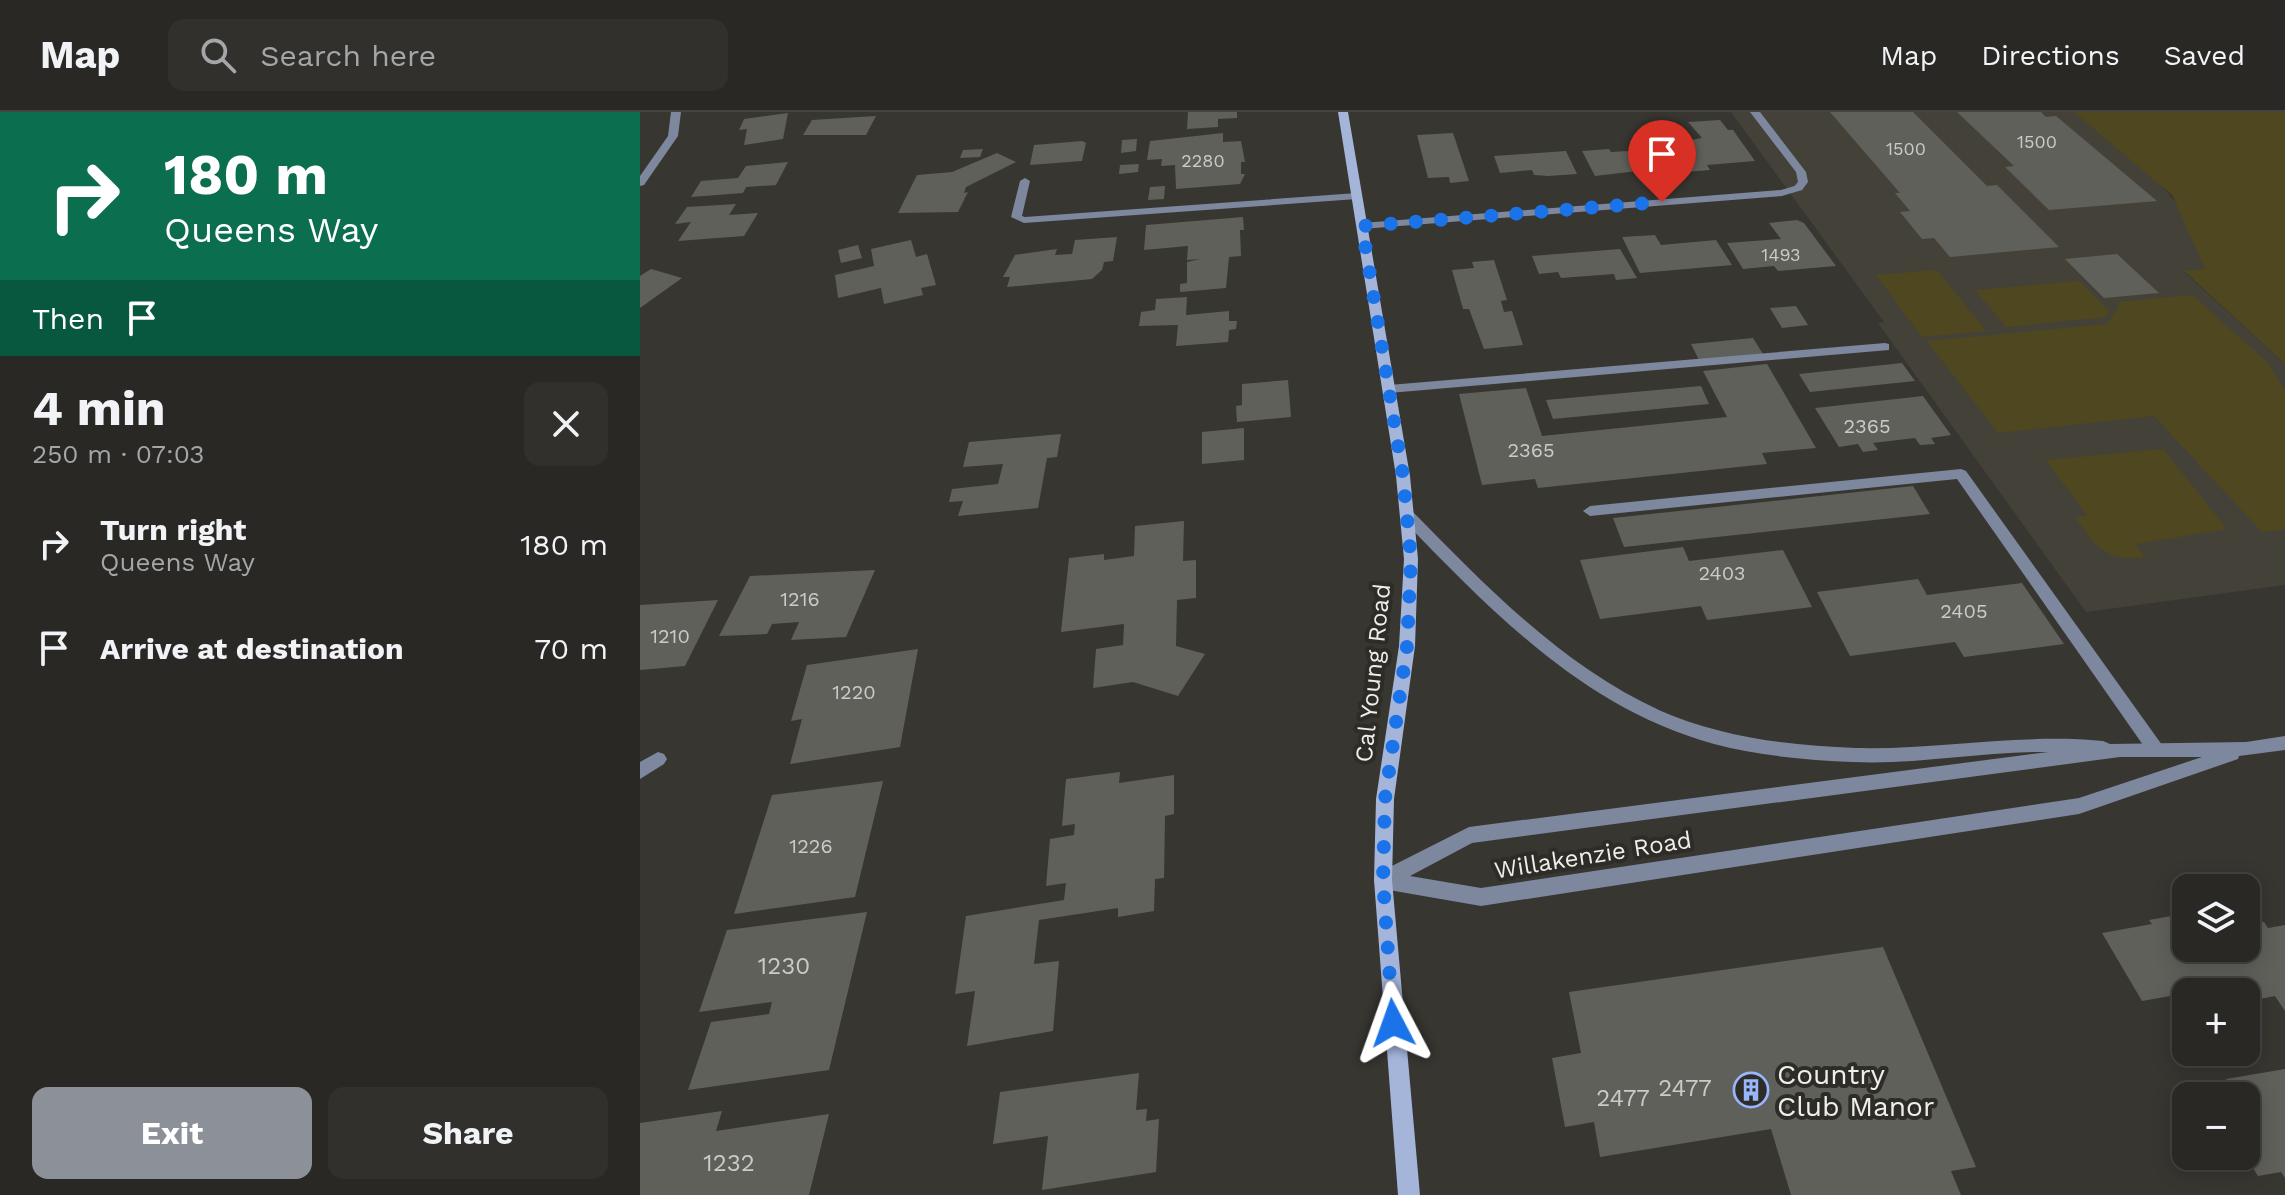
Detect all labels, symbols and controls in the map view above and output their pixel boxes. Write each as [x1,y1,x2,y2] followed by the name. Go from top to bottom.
[168,19,728,91] search box
[40,33,120,77] text: Map
[196,33,240,77] icon: search
[260,38,436,73] text: Search here
[1880,39,1937,72] text: Map
[1981,39,2120,72] text: Directions
[2164,39,2245,72] text: Saved
[1628,120,1696,202] pin
[2017,131,2057,152] house number: 1500
[1640,132,1684,176] icon: arrive
[1886,138,1926,159] house number: 1500
[164,142,328,208] text: 180 m
[32,144,136,248] icon: right
[1181,150,1225,171] house number: 2280
[164,209,378,251] text: Queens Way
[1761,244,1801,265] house number: 1493
[120,296,164,340] icon: arrive
[32,301,104,336] text: Then
[32,380,166,437] text: 4 min
[524,382,608,466] button: close
[1843,414,1891,438] house number: 2365
[1507,438,1555,462] house number: 2365
[32,439,204,469] text: 250 m · 07:03
[100,512,246,547] text: Turn right
[32,522,76,566] icon: right
[520,527,608,562] text: 180 m
[100,547,255,577] text: Queens Way
[1699,561,1745,585] house number: 2403
[1350,582,1396,764] street label: Cal Young Road
[780,587,820,611] house number: 1216
[1940,599,1988,623] house number: 2405
[650,624,690,648] house number: 1210
[32,626,76,670] icon: arrive
[100,631,404,666] text: Arrive at destination
[534,631,608,666] text: 70 m
[832,680,876,704] house number: 1220
[1492,826,1694,884] street label: Willakenzie Road
[789,834,833,858] house number: 1226
[2172,874,2260,1170] map controls
[2172,874,2260,962] button: layers
[758,952,810,980] house number: 1230
[2172,978,2260,1066] button: +
[1351,981,1435,1065] position arrow
[1777,1058,1934,1123] place label: Country Club Manor
[1732,1071,1770,1109] building icon: Country Club Manor
[1658,1074,1712,1102] house number: 2477
[2172,1082,2260,1170] button: −
[1596,1084,1650,1112] house number: 2477
[32,1087,312,1179] button: Exit
[328,1087,608,1179] button: Share
[703,1149,755,1177] house number: 1232

